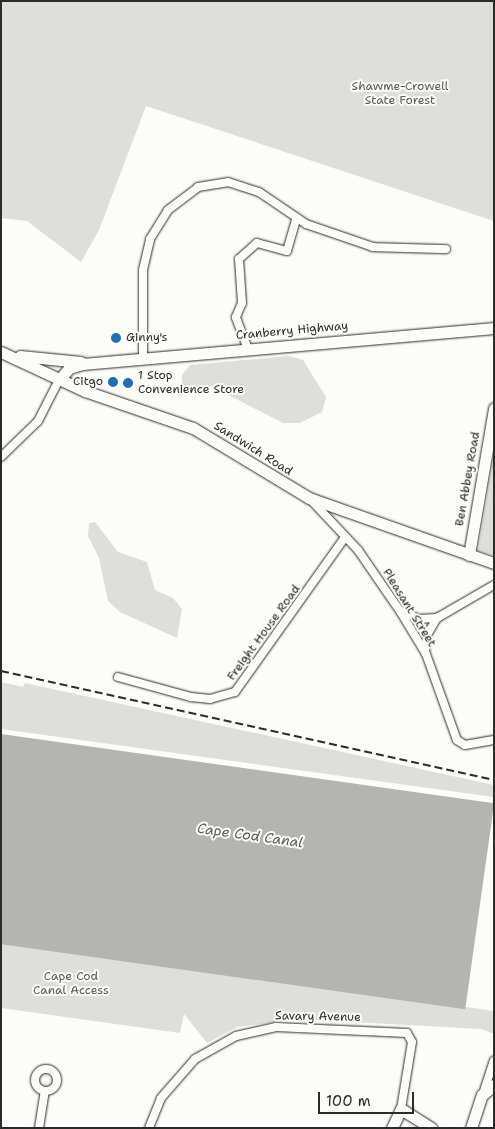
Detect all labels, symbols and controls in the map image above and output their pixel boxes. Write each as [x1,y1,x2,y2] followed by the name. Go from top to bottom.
[352,80,448,108] park label: Shawme-Crowell State Forest
[235,319,349,343] street label: Cranberry Highway
[126,331,168,345] place label: Ginny's
[110,332,122,344] marker: Ginny's
[138,369,244,397] place label: 1 Stop Convenience Store
[73,375,103,389] place label: Citgo
[107,376,119,388] marker: Citgo
[122,377,134,389] marker: 1 Stop Convenience Store
[211,419,295,479] street label: Sandwich Road
[453,431,483,527] street label: Ben Abbey Road
[379,566,439,650] street label: Pleasant Street
[225,582,303,684] street label: Freight House Road
[196,819,304,851] water label: Cape Cod Canal
[33,970,109,998] park label: Cape Cod Canal Access
[275,1009,361,1025] street label: Savary Avenue
[320,1082,416,1114] scale bar
[326,1091,371,1111] text: 100 m

